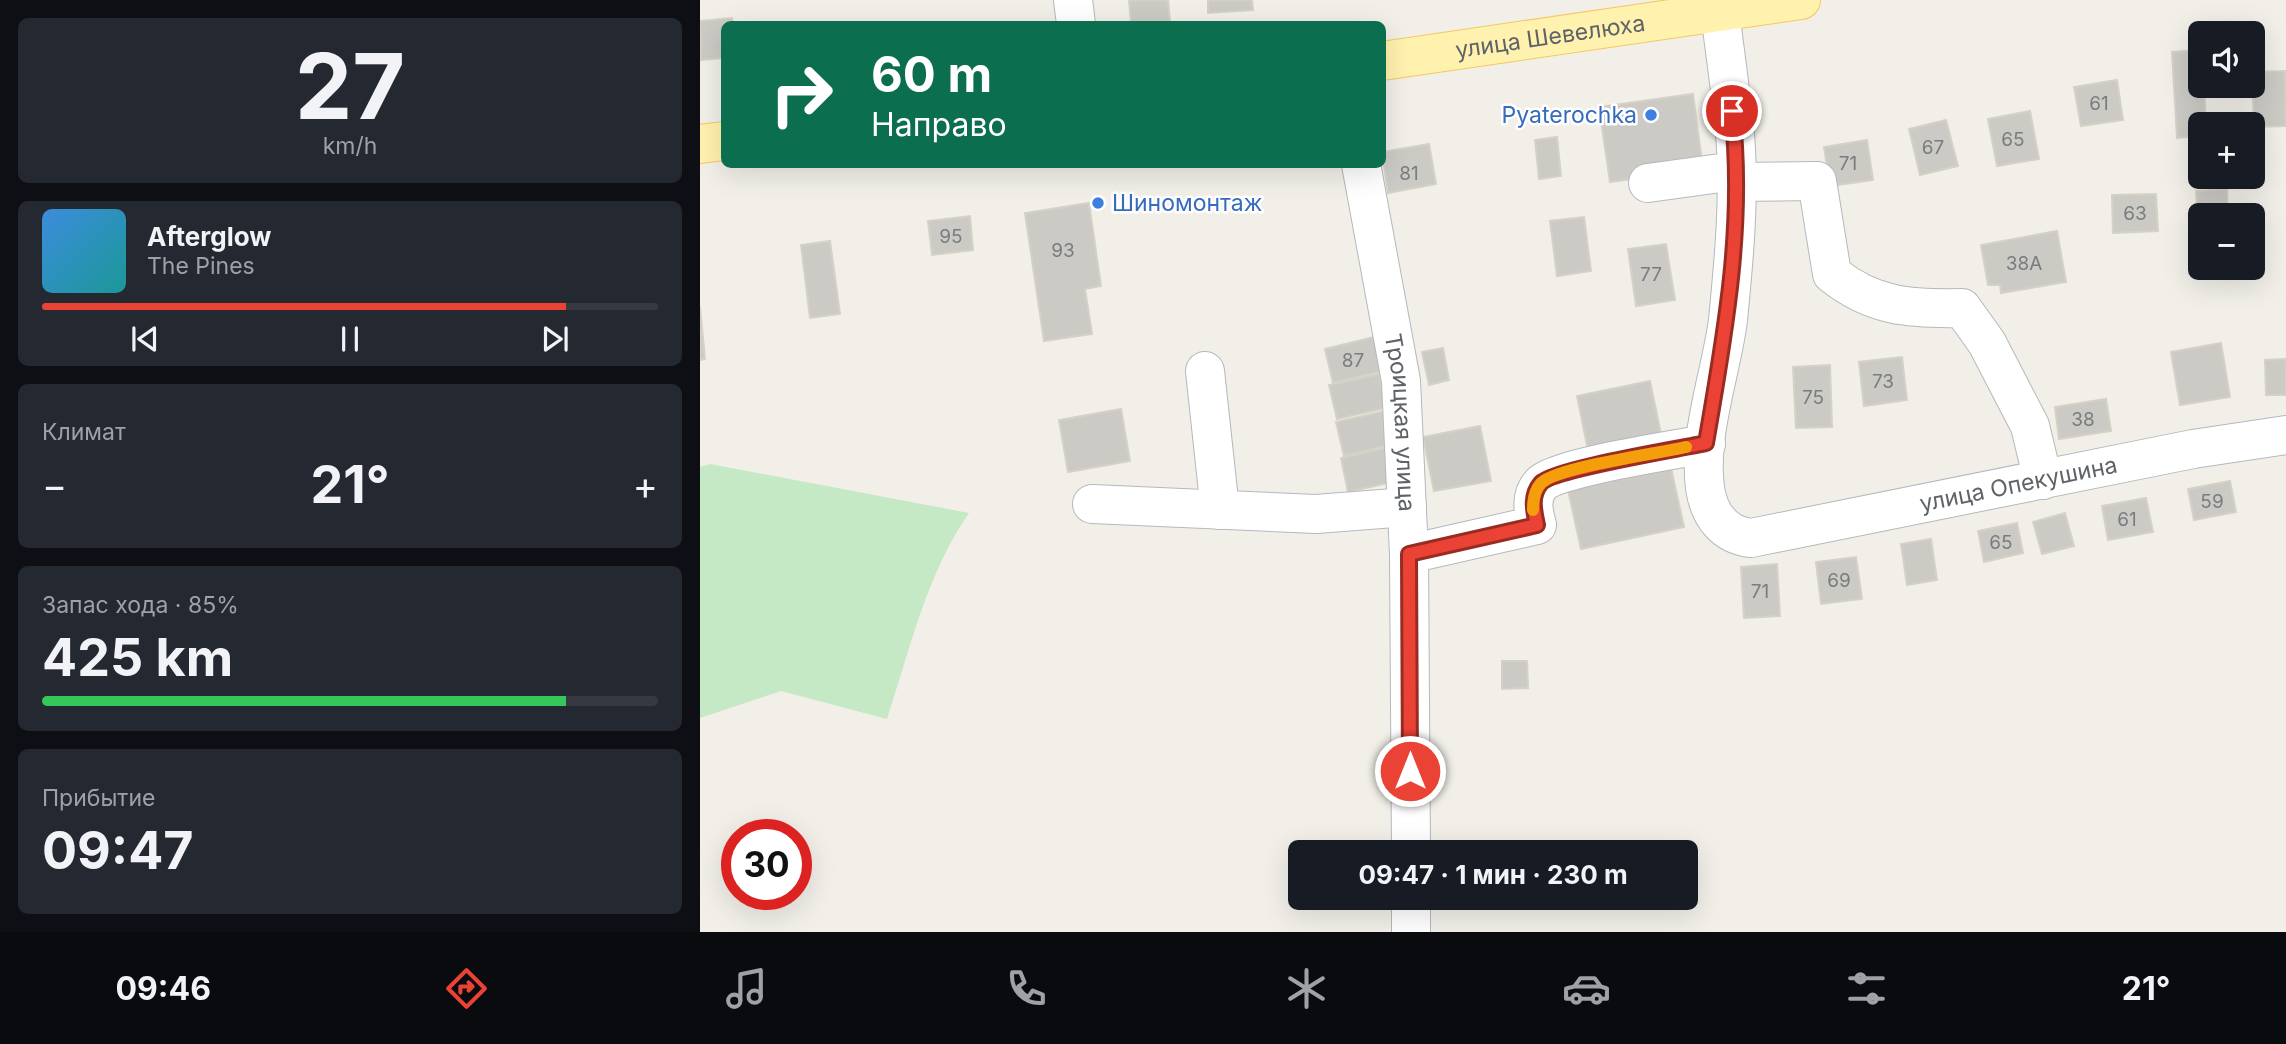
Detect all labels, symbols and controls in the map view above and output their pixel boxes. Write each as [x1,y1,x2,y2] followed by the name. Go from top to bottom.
[1454,9,1647,64] street label: улица Шевелюха
[2188,21,2265,280] map controls
[2188,21,2265,98] button: sound
[295,31,405,141] text: 27
[871,45,992,104] text: 60 m
[756,49,847,140] icon: right
[1702,81,1762,141] pin
[1713,92,1751,130] icon: arrive
[2089,92,2109,115] house number: 61
[1502,101,1637,129] place label: Pyaterochka
[871,105,1007,144] text: Направо
[1643,107,1659,123] marker: Pyaterochka
[2188,112,2265,189] button: +
[2001,128,2025,151] house number: 65
[323,132,377,160] text: km/h
[1922,136,1944,159] house number: 67
[1839,152,1857,175] house number: 71
[1399,162,1419,185] house number: 81
[1112,189,1262,217] place label: Шиномонтаж
[1090,195,1106,211] marker: Шиномонтаж
[2123,202,2147,225] house number: 63
[2188,203,2265,280] button: −
[147,221,271,252] text: Afterglow
[939,225,963,248] house number: 95
[1051,239,1075,262] house number: 93
[147,252,255,280] text: The Pines
[2006,252,2042,275] house number: 38А
[1640,263,1662,286] house number: 77
[126,320,164,358] icon: previous
[331,320,369,358] icon: pause
[536,320,574,358] icon: next
[1379,331,1421,512] street label: Троицкая улица
[1342,349,1364,372] house number: 87
[1872,370,1894,393] house number: 73
[1802,386,1824,409] house number: 75
[2071,408,2095,431] house number: 38
[42,418,126,446] text: Климат
[1917,451,2120,518] street label: улица Опекушина
[310,453,390,516] text: 21°
[42,462,67,508] text: −
[633,462,658,508] text: +
[2200,490,2224,513] house number: 59
[2117,508,2137,531] house number: 61
[1989,531,2013,554] house number: 65
[1827,569,1851,592] house number: 69
[1751,580,1769,603] house number: 71
[42,591,239,619] text: Запас хода · 85%
[42,626,233,689] text: 425 km
[1373,734,1447,808] position arrow
[42,784,155,812] text: Прибытие
[42,819,194,882] text: 09:47
[721,819,812,910] speed limit sign: 30
[1358,859,1628,890] text: 09:47 · 1 мин · 230 m
[442,964,491,1013] icon: directions
[722,964,771,1013] icon: music
[1002,964,1051,1013] icon: phone
[1282,964,1331,1013] icon: climate
[1562,964,1611,1013] icon: car
[1842,964,1891,1013] icon: filters
[115,969,211,1008] text: 09:46
[2122,969,2171,1008] text: 21°

